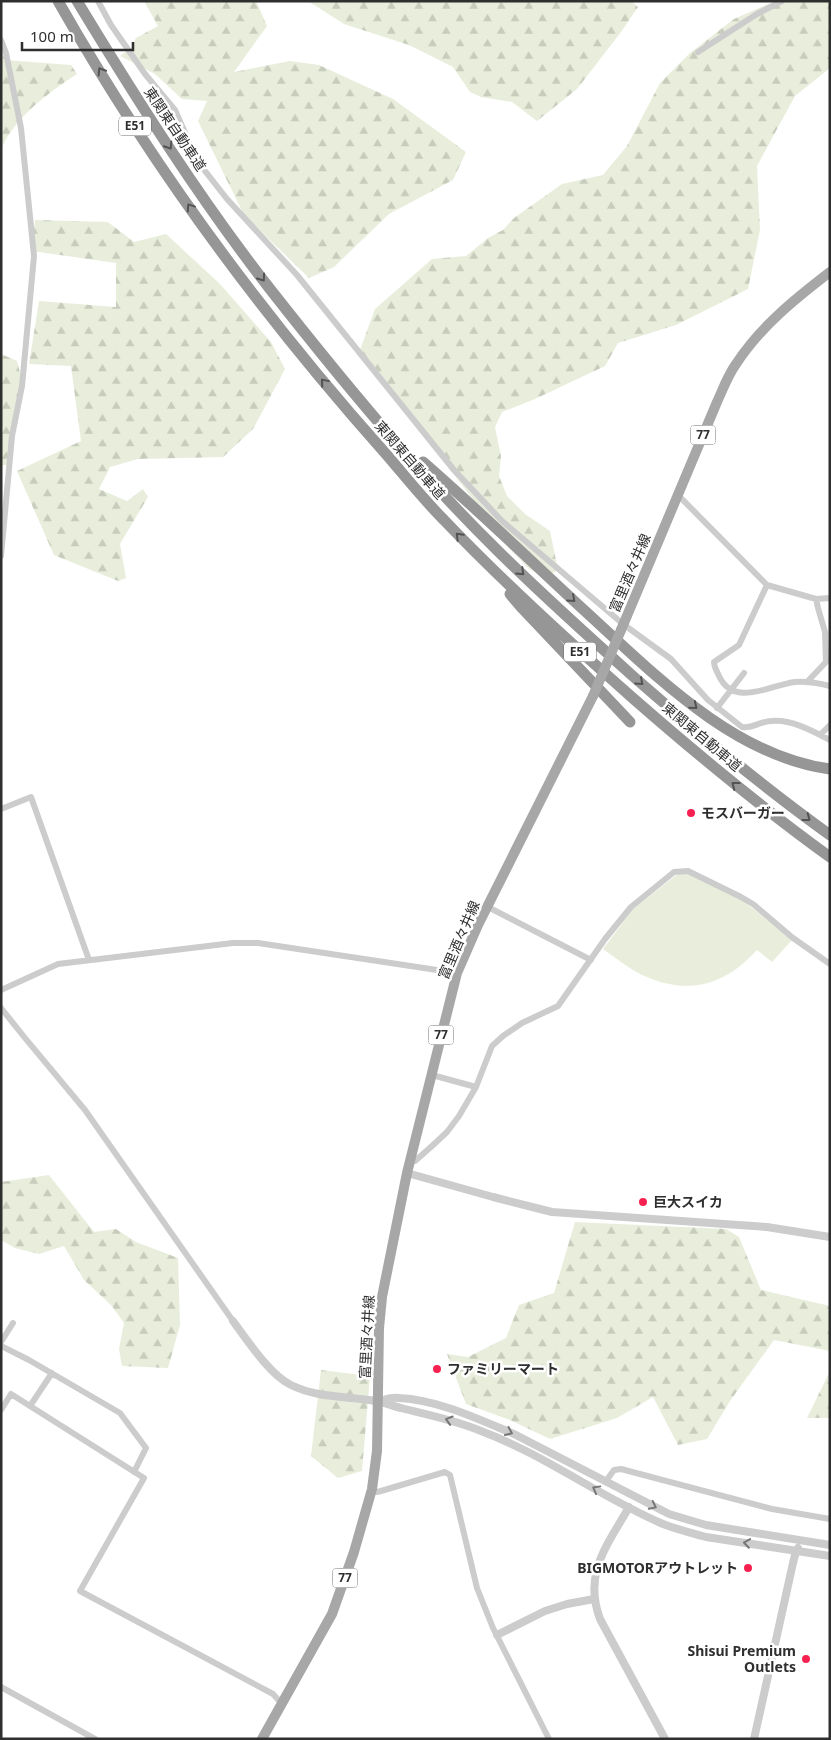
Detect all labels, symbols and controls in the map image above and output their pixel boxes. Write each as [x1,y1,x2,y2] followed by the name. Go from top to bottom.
[22,20,134,52] scale bar
[30,26,74,46] text: 100 m
[97,68,107,77] one-way arrow
[140,83,211,175] street label: 東関東自動車道
[119,116,151,136] road number: E51
[162,141,172,150] one-way arrow
[187,204,196,213] one-way arrow
[256,272,265,282] one-way arrow
[321,379,329,388] one-way arrow
[371,416,450,503] street label: 東関東自動車道
[690,426,716,444] road number: 77
[604,530,655,615] street label: 富里酒々井線
[456,532,465,541] one-way arrow
[515,566,524,575] one-way arrow
[566,593,575,602] one-way arrow
[564,642,596,662] road number: E51
[635,677,644,686] one-way arrow
[659,698,746,775] street label: 東関東自動車道
[688,700,697,708] one-way arrow
[732,783,741,791] one-way arrow
[701,803,785,822] place label: モスバーガー
[685,807,697,819] marker: モスバーガー
[801,813,810,821] one-way arrow
[433,897,484,982] street label: 富里酒々井線
[428,1026,454,1044] road number: 77
[653,1192,723,1211] place label: 巨大スイカ
[637,1196,649,1208] marker: 巨大スイカ
[355,1295,378,1379] street label: 富里酒々井線
[447,1359,559,1378] place label: ファミリーマート
[431,1363,443,1375] marker: ファミリーマート
[446,1415,454,1425] one-way arrow
[504,1425,513,1436] one-way arrow
[592,1485,601,1495] one-way arrow
[648,1500,657,1510] one-way arrow
[743,1539,752,1549] one-way arrow
[577,1558,738,1577] place label: BIGMOTORアウトレット
[742,1562,754,1574] marker: BIGMOTORアウトレット
[332,1569,358,1588] road number: 77
[687,1641,796,1676] place label: Shisui Premium Outlets
[800,1653,812,1665] marker: Shisui Premium Outlets

